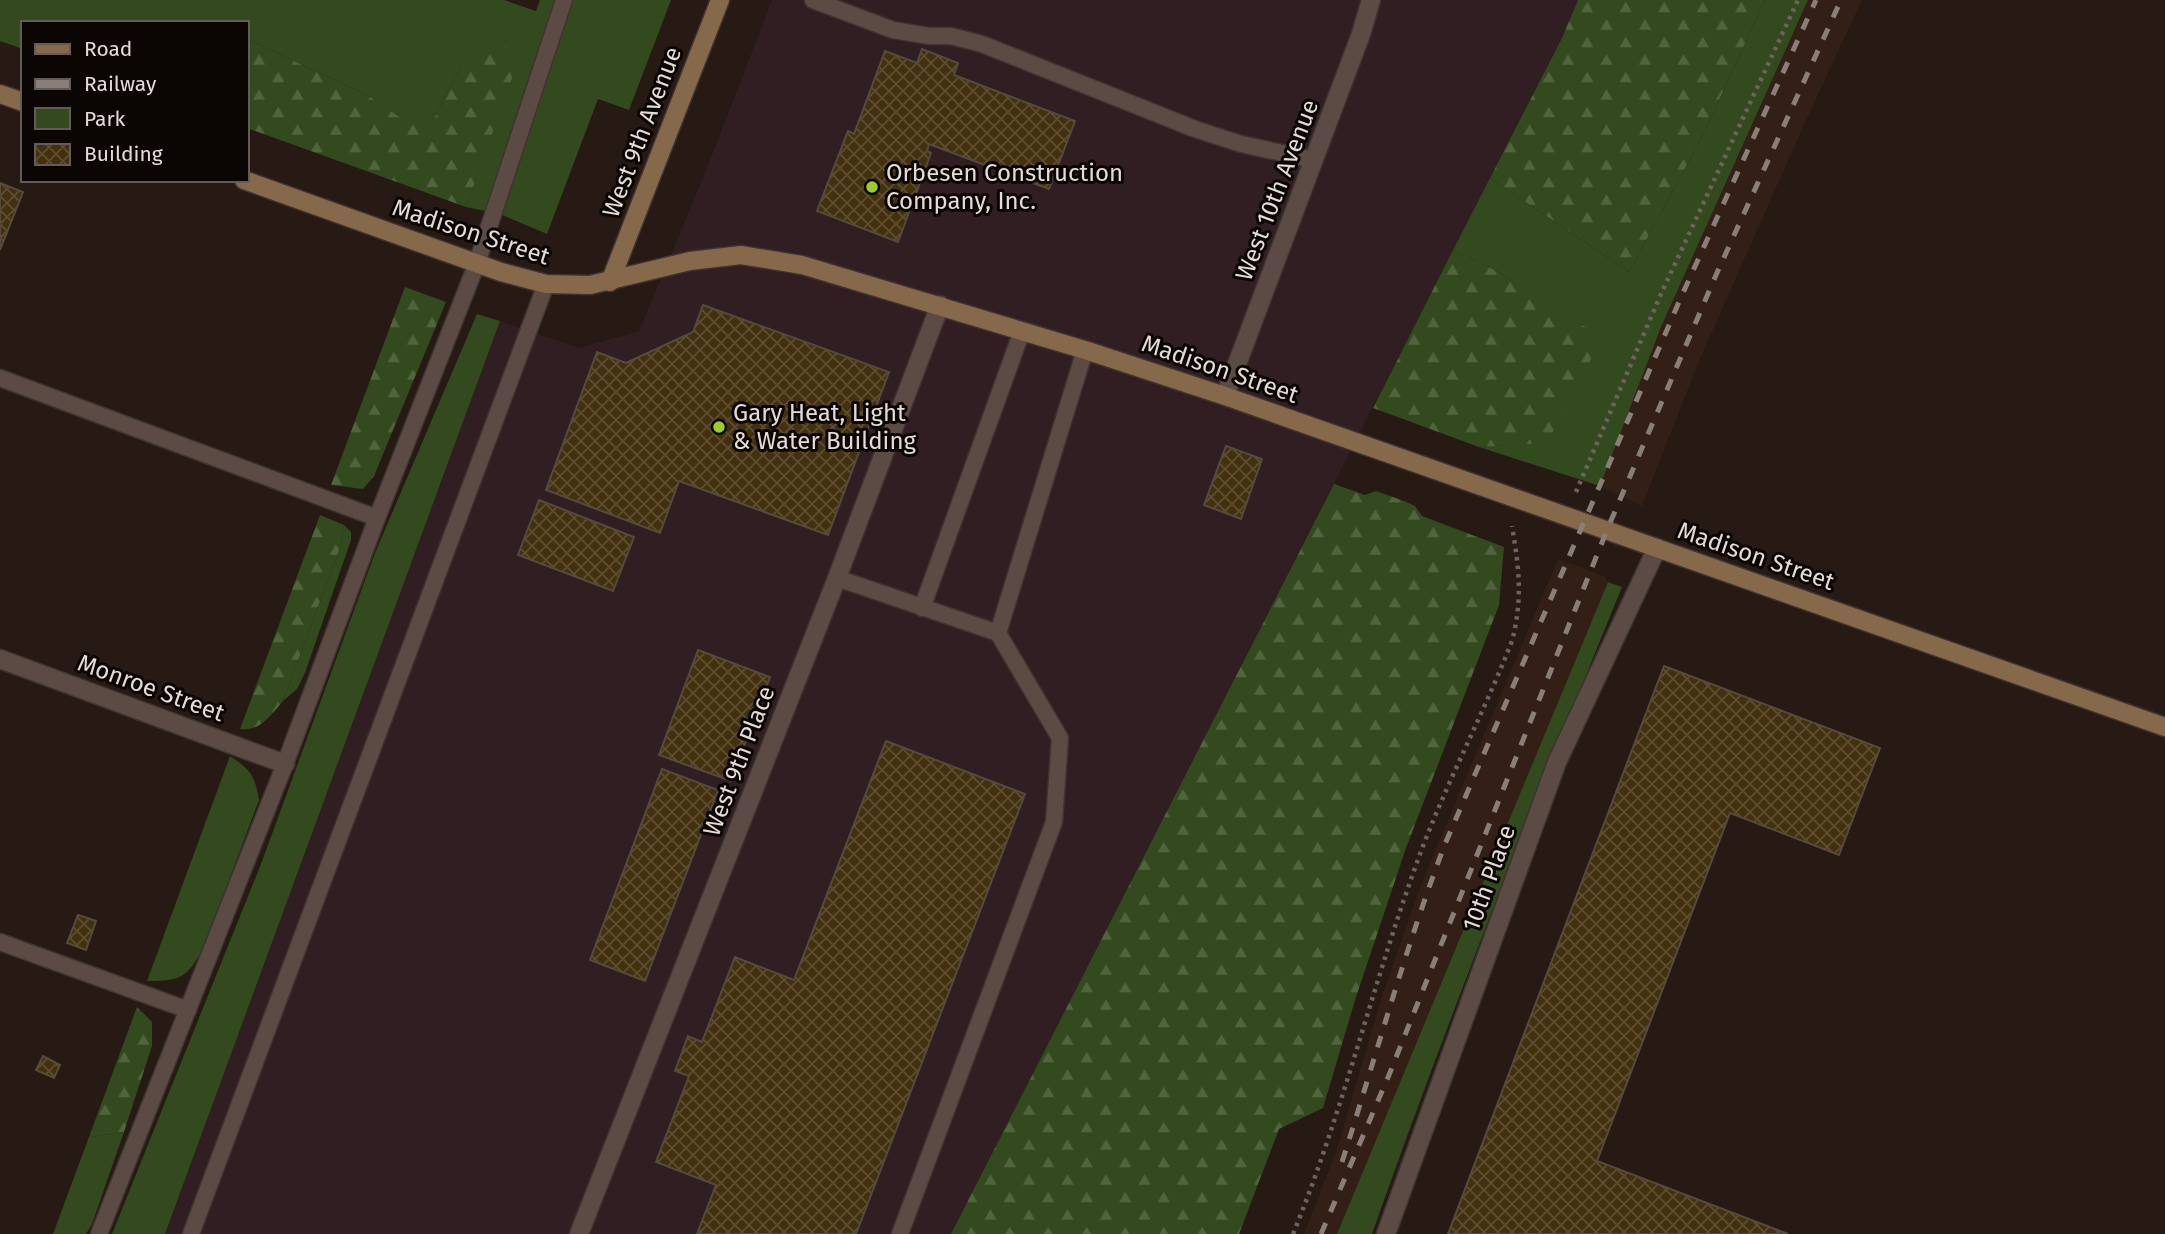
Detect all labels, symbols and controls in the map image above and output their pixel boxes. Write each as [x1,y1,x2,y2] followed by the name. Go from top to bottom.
[21,21,248,182] legend
[84,36,132,62] text: Road
[597,43,687,221] street label: West 9th Avenue
[84,71,157,97] text: Railway
[1230,96,1324,284] street label: West 10th Avenue
[84,106,126,132] text: Park
[84,141,163,167] text: Building
[886,159,1123,215] place label: Orbesen Construction Company, Inc.
[864,179,880,195] marker: Orbesen Construction Company, Inc.
[389,193,553,271] street label: Madison Street
[1138,329,1302,409] street label: Madison Street
[733,399,916,455] place label: Gary Heat, Light & Water Building
[711,419,727,435] marker: Gary Heat, Light & Water Building
[1674,516,1838,596] street label: Madison Street
[74,649,228,728] street label: Monroe Street
[698,682,780,840] street label: West 9th Place
[1457,821,1521,935] street label: 10th Place

